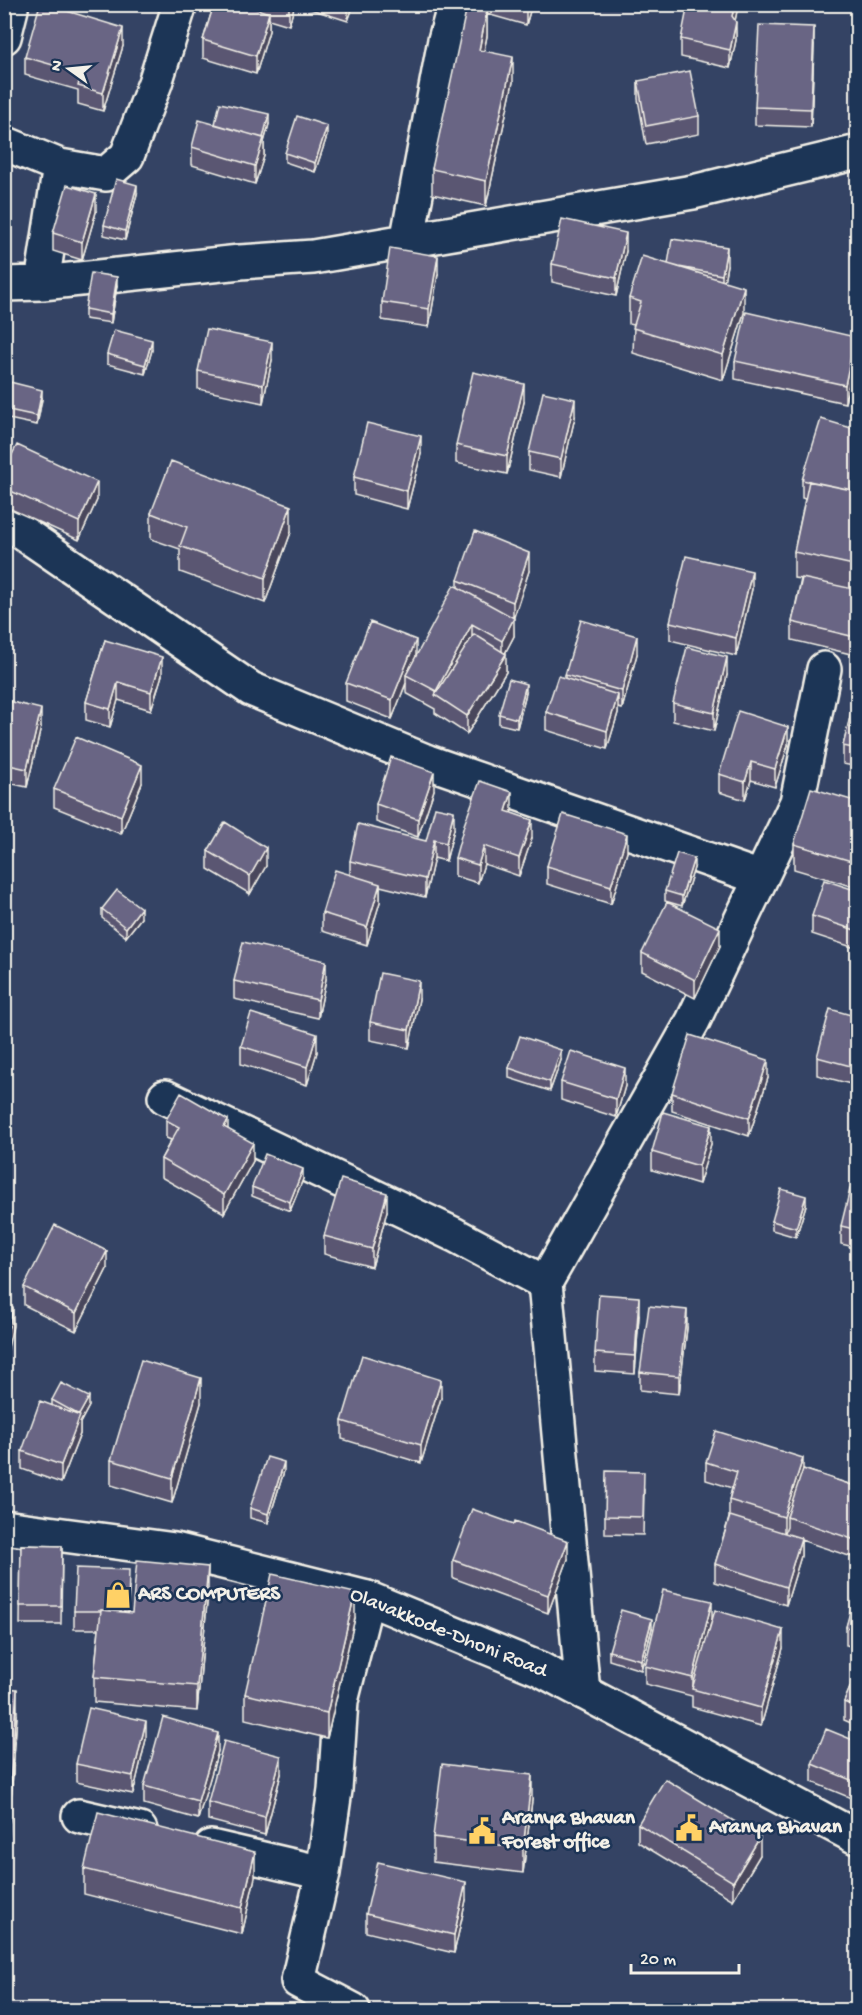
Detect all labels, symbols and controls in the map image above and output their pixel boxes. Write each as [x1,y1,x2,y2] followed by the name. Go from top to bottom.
[39,39,99,99] north arrow
[47,58,69,74] text: N
[103,1580,133,1610] shop icon: ARS COMPUTERS
[137,1583,282,1608] place label: ARS COMPUTERS
[346,1583,552,1686] street label: Olavakkode-Dhoni Road
[501,1807,636,1856] place label: Aranya Bhavan Forest office
[674,1813,704,1843] public building icon: Aranya Bhavan
[467,1816,497,1846] public building icon: Aranya Bhavan Forest office
[708,1816,843,1841] place label: Aranya Bhavan
[631,1937,739,1975] scale bar
[640,1950,676,1971] text: 20 m

